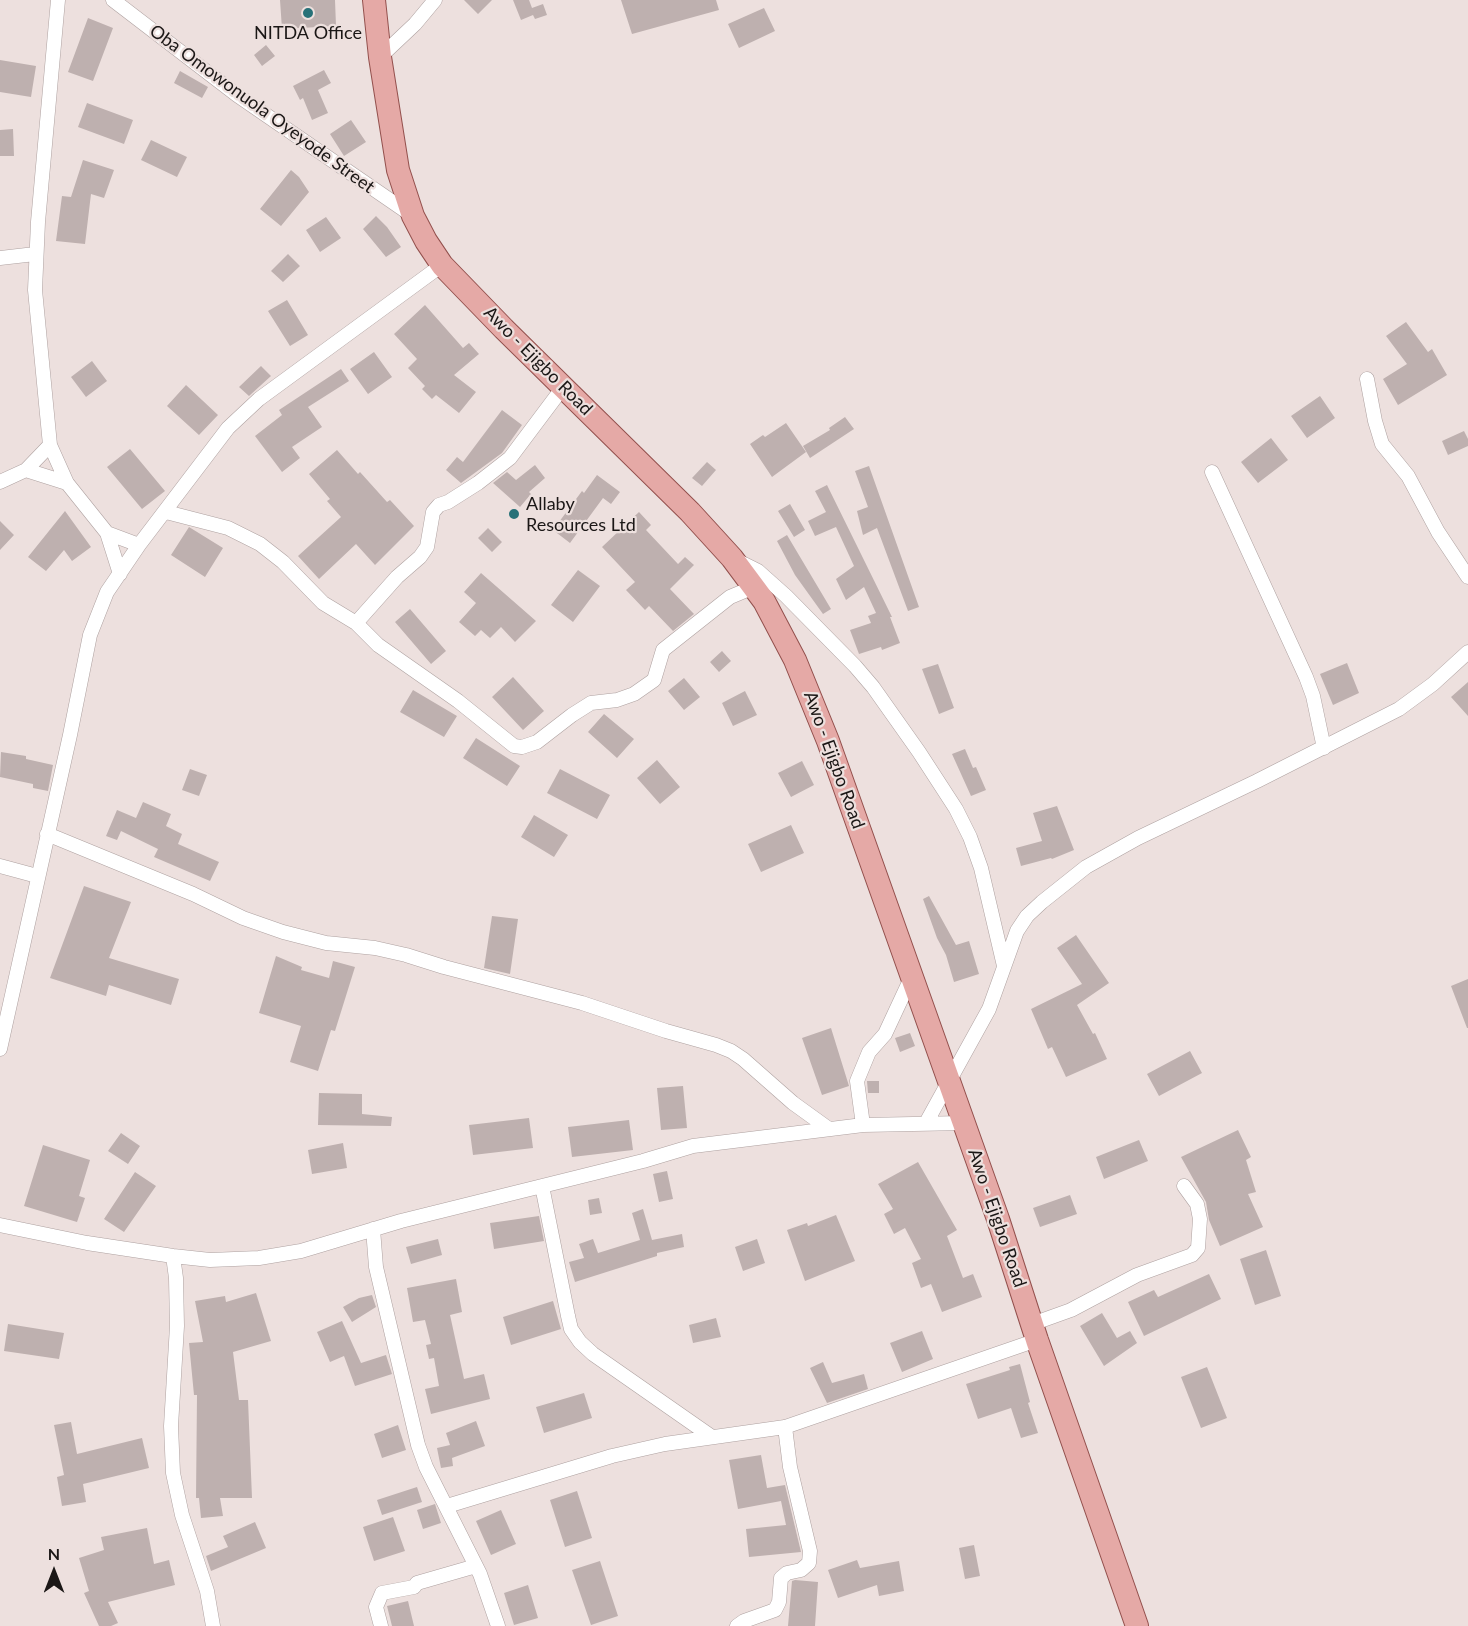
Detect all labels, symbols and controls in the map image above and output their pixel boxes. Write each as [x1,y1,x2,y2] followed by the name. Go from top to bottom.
[301,6,315,20] marker: NITDA Office
[145,20,379,198] street label: Oba Omowonuola Oyeyode Street
[254,22,362,44] place label: NITDA Office
[479,302,597,420] street label: Awo - Ejigbo Road
[526,493,636,536] place label: Allaby Resources Ltd
[507,507,521,521] marker: Allaby Resources Ltd
[799,688,869,832] street label: Awo - Ejigbo Road
[963,1146,1031,1290] street label: Awo - Ejigbo Road
[24,1542,84,1602] north arrow
[48,1544,60,1563] text: N

